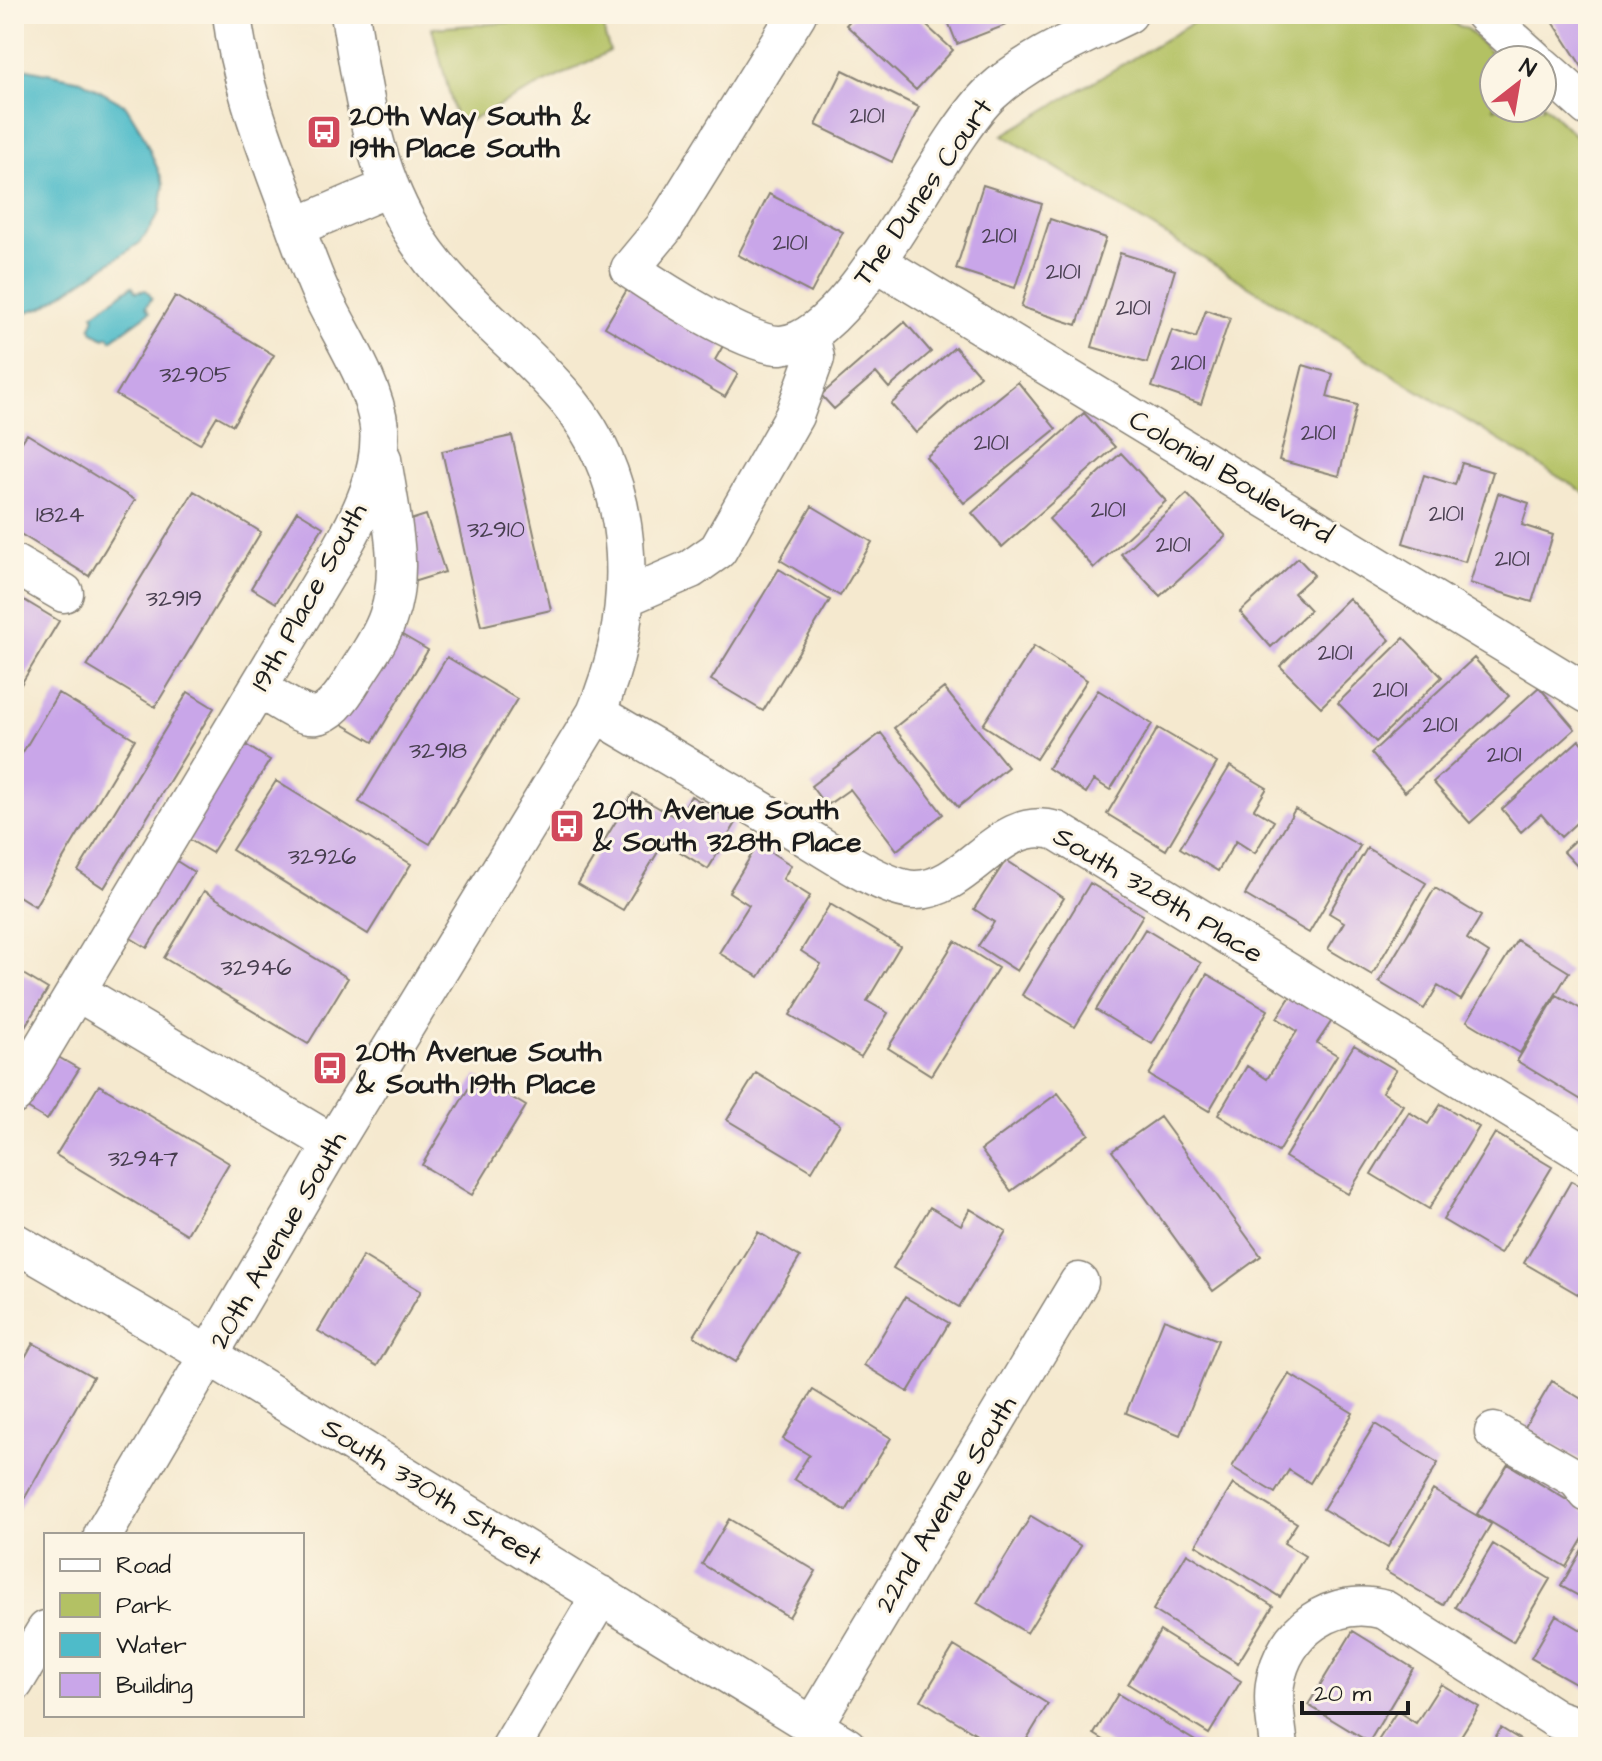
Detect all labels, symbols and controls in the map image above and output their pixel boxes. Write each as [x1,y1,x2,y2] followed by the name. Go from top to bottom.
[1478,44,1558,124] north arrow
[1514,51,1542,85] text: N
[844,90,1003,294] street label: The Dunes Court
[349,97,592,168] place label: 20th Way South & 19th Place South
[849,99,885,133] house number: 2101
[305,113,343,151] bus stop icon: 20th Way South & 19th Place South
[981,219,1017,253] house number: 2101
[772,226,808,260] house number: 2101
[1045,255,1081,289] house number: 2101
[1115,291,1151,325] house number: 2101
[1170,346,1206,380] house number: 2101
[159,358,231,392] house number: 32905
[1122,401,1340,553] street label: Colonial Boulevard
[1300,416,1336,450] house number: 2101
[973,426,1009,460] house number: 2101
[1090,493,1126,527] house number: 2101
[241,496,377,698] street label: 19th Place South
[1428,497,1464,531] house number: 2101
[36,498,84,532] house number: 1824
[467,513,525,547] house number: 32910
[1155,528,1191,562] house number: 2101
[1494,542,1530,576] house number: 2101
[146,582,202,616] house number: 32919
[1317,636,1353,670] house number: 2101
[1372,673,1408,707] house number: 2101
[1422,708,1458,742] house number: 2101
[409,734,467,768] house number: 32918
[1486,738,1522,772] house number: 2101
[592,791,862,862] place label: 20th Avenue South & South 328th Place
[548,807,586,845] bus stop icon: 20th Avenue South & South 328th Place
[1046,817,1270,973] street label: South 328th Place
[288,840,356,874] house number: 32926
[221,951,292,985] house number: 32946
[355,1033,603,1104] place label: 20th Avenue South & South 19th Place
[311,1049,349,1087] bus stop icon: 20th Avenue South & South 19th Place
[200,1124,356,1356] street label: 20th Avenue South
[108,1142,179,1176] house number: 32947
[866,1388,1026,1620] street label: 22nd Avenue South
[314,1408,550,1576] street label: South 330th Street
[44,1533,304,1717] legend
[116,1549,171,1583] text: Road
[116,1589,172,1623] text: Park
[116,1629,187,1663] text: Water
[1302,1665,1408,1715] scale bar
[116,1669,193,1704] text: Building
[1314,1677,1371,1711] text: 20 m

